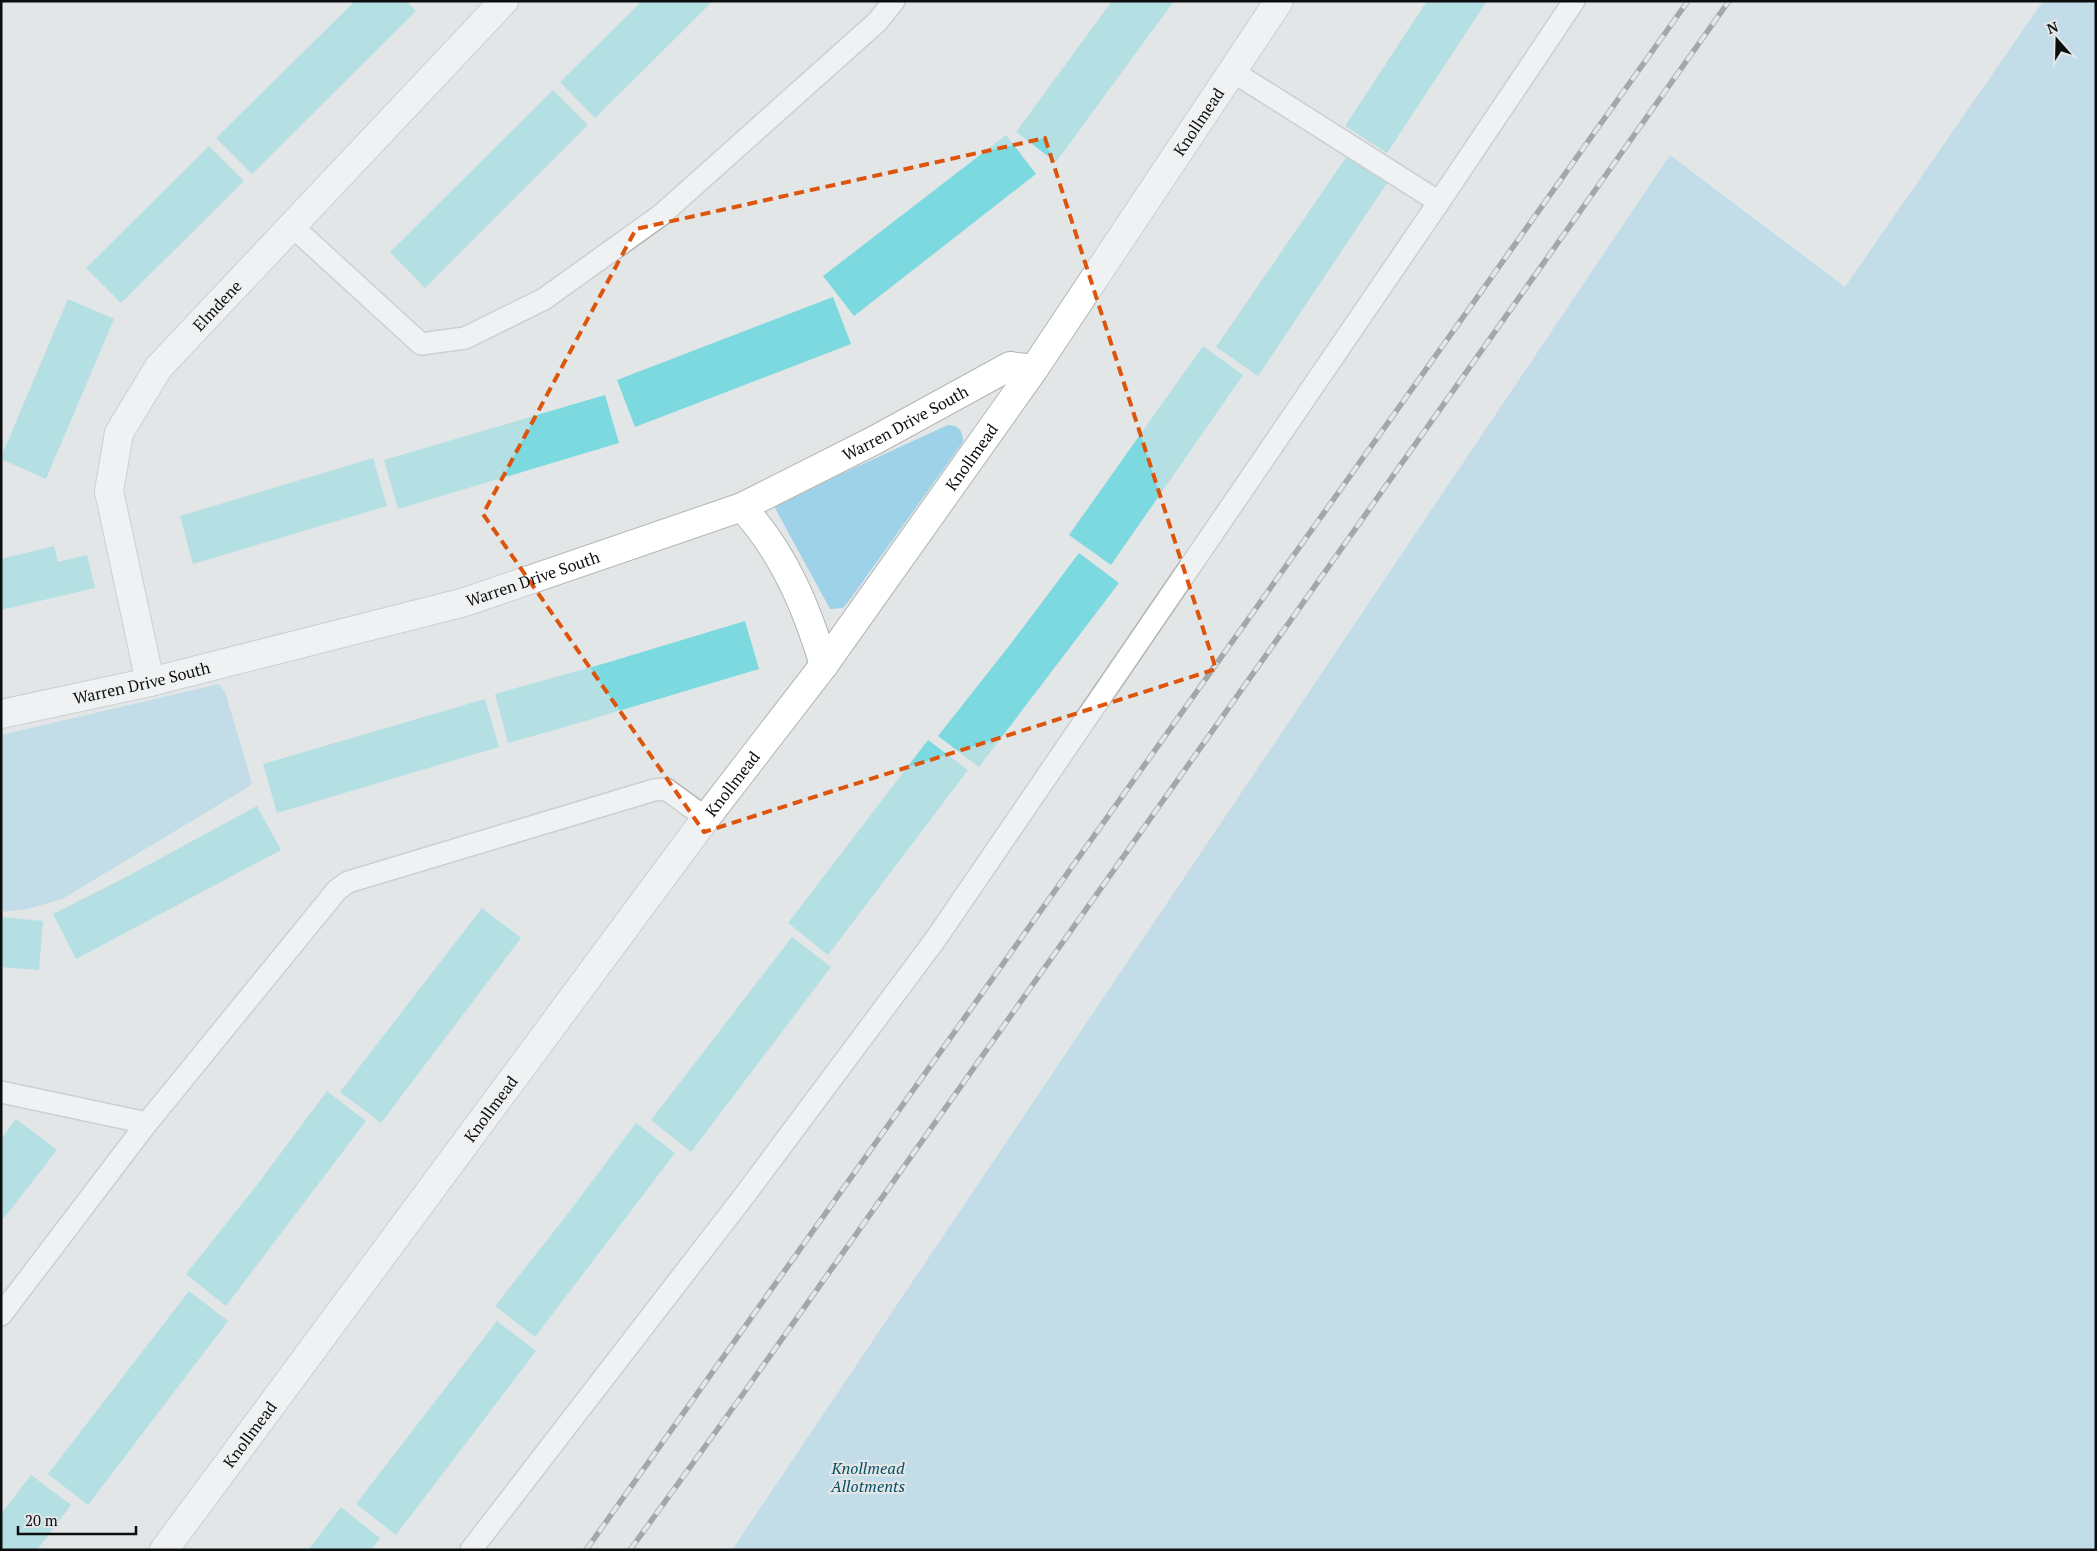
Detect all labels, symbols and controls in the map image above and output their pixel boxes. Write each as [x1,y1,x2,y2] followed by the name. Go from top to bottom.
[2032,15,2082,65] north arrow
[2044,16,2061,38] text: N
[1168,83,1229,160] street label: Knollmead
[188,275,246,336] street label: Elmdene
[839,380,973,466] street label: Warren Drive South
[940,419,1003,495] street label: Knollmead
[463,545,603,612] street label: Warren Drive South
[71,656,213,709] street label: Warren Drive South
[700,746,765,821] street label: Knollmead
[459,1071,523,1146] street label: Knollmead
[218,1397,282,1472] street label: Knollmead
[830,1457,905,1497] park label: Knollmead Allotments
[18,1504,135,1536] scale bar
[25,1510,58,1530] text: 20 m

